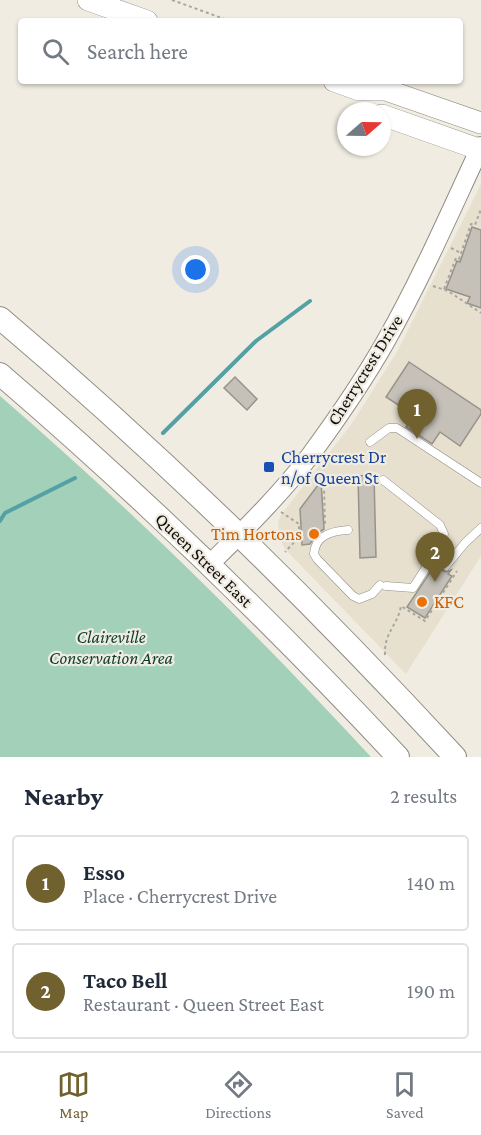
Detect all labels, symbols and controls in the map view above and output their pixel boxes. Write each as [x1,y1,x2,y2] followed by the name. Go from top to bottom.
[18,18,463,84] search box
[39,35,72,68] icon: search
[87,39,188,64] text: Search here
[337,102,391,156] north arrow
[181,255,210,284] your location
[323,311,407,429] street label: Cherrycrest Drive
[398,390,436,439] pin: 1
[281,447,387,488] place label: Cherrycrest Dr n/of Queen St
[262,460,276,474] marker: Cherrycrest Dr n/of Queen St
[151,509,257,612] street label: Queen Street East
[211,524,302,544] place label: Tim Hortons
[307,527,321,541] marker: Tim Hortons
[416,532,454,582] pin: 2
[434,592,464,612] place label: KFC
[415,595,429,609] marker: KFC
[49,627,174,668] park label: Claireville Conservation Area
[24,782,103,811] text: Nearby
[390,785,457,807] text: 2 results
[83,860,125,885] text: Esso
[42,872,49,894] text: 1
[407,872,455,894] text: 140 m
[83,885,277,907] text: Place · Cherrycrest Drive
[83,968,168,993] text: Taco Bell
[40,980,51,1002] text: 2
[407,980,455,1002] text: 190 m
[83,993,324,1015] text: Restaurant · Queen Street East
[57,1068,90,1121] tab: Map
[205,1068,271,1121] tab: Directions
[386,1068,424,1121] tab: Saved

